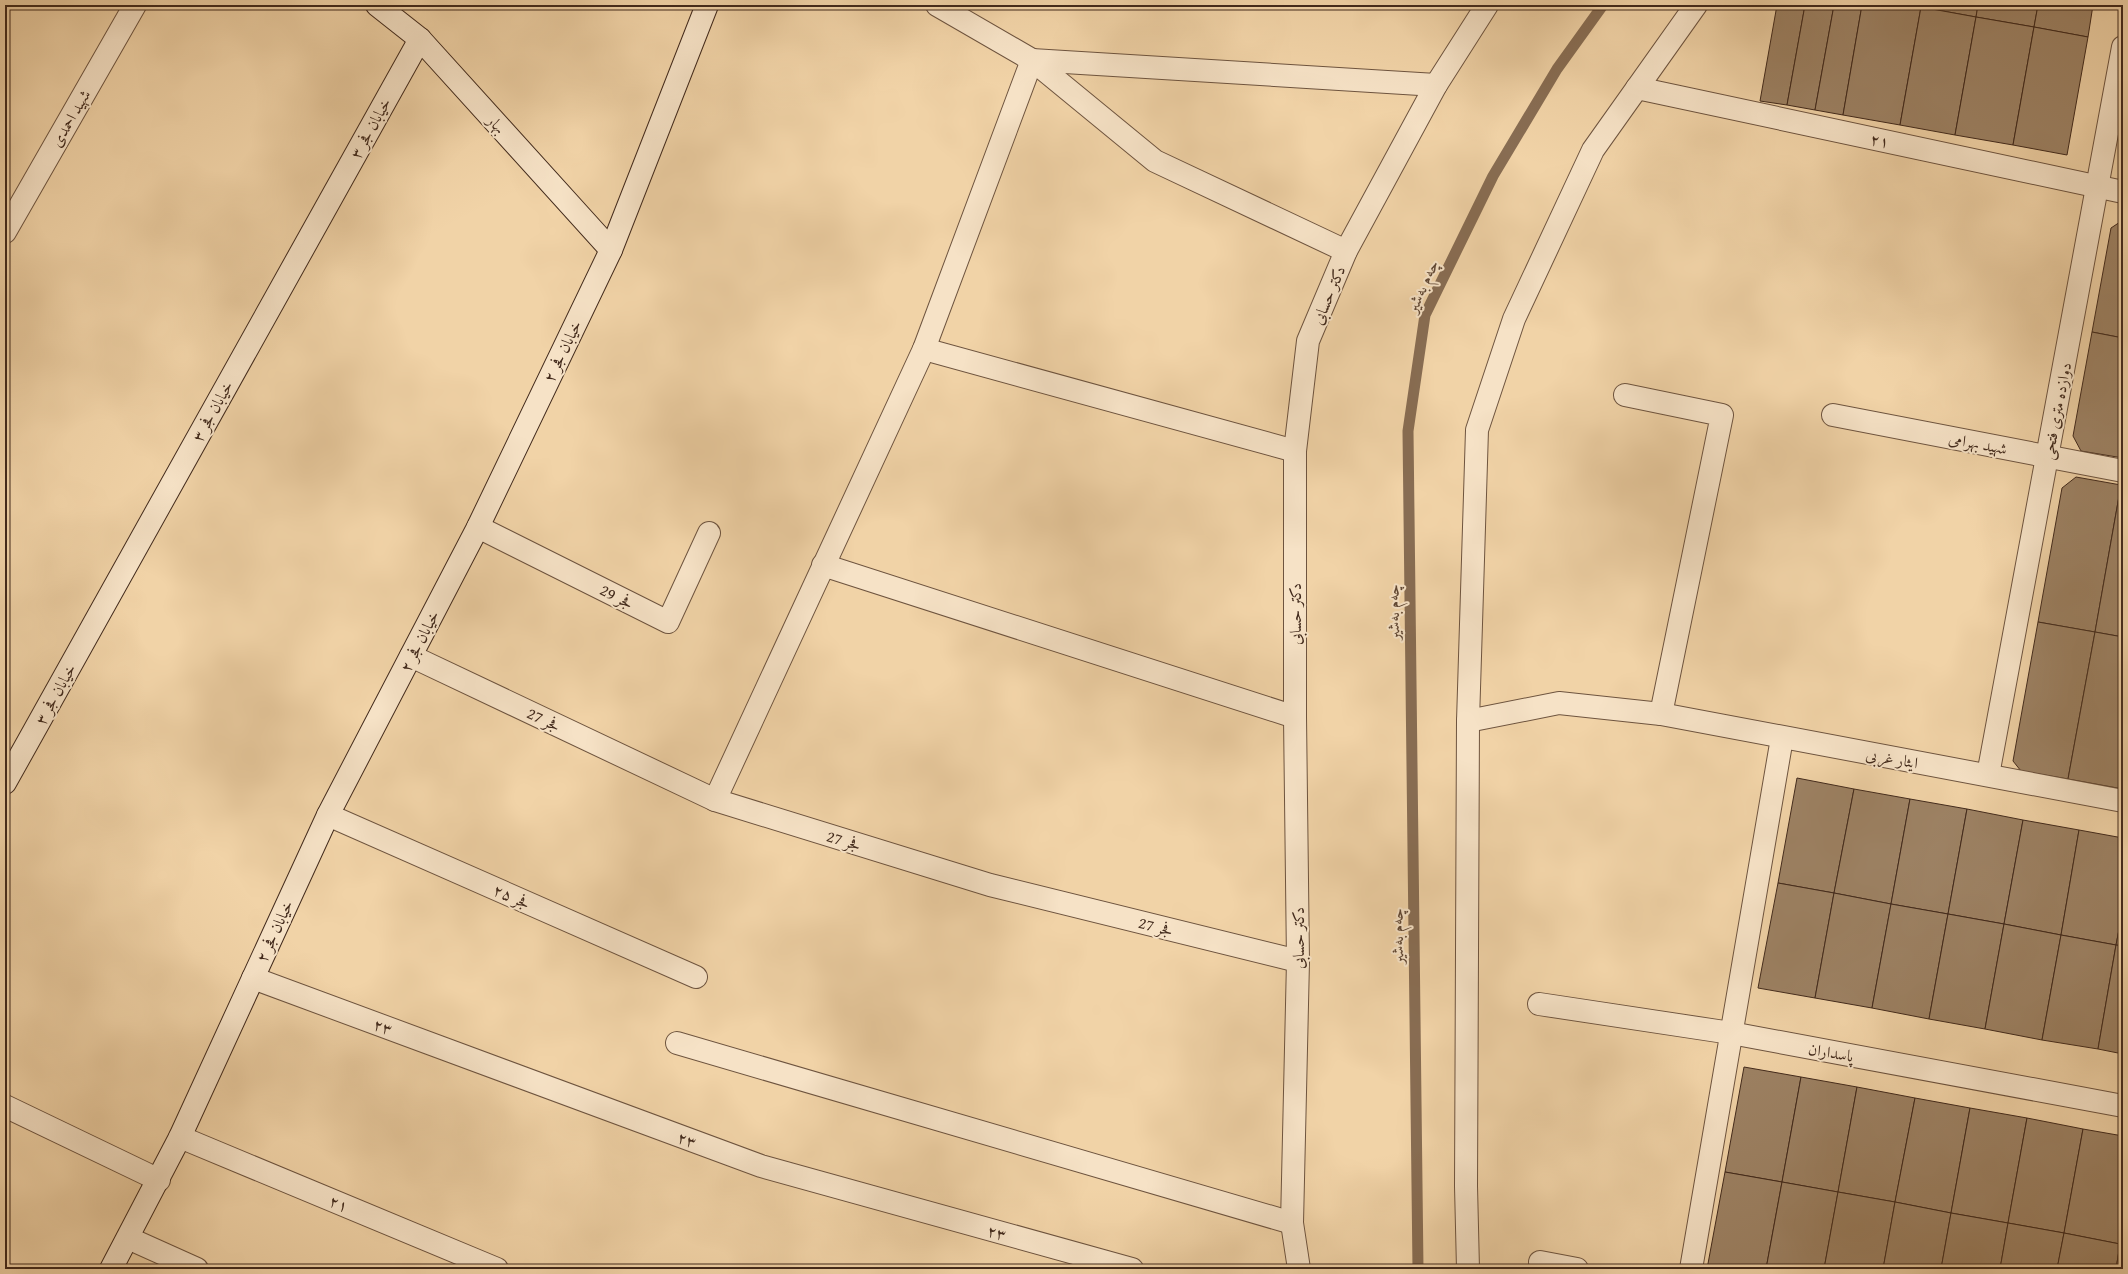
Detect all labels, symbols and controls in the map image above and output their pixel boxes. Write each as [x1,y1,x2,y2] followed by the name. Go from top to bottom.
[44,85,96,151] street label: شهید احمدی
[343,93,397,163] street label: خیابان فجر ۳
[481,108,512,139] street label: بهار
[1868,126,1892,154] street label: ۲۱
[1398,255,1447,320] water label: چەم بەشیر
[1305,262,1351,328] street label: دکتر حسابی
[537,316,587,386] street label: خیابان فجر ۲
[2035,360,2077,462] street label: دوازده متری فتحی
[185,376,239,446] street label: خیابان فجر ۳
[1947,426,2009,460] street label: شهید بهرامی
[596,577,638,615] street label: فجر 29
[1283,583,1307,645] street label: دکتر حسابی
[1380,583,1409,642] water label: چەم بەشیر
[393,606,445,676] street label: خیابان فجر ۲
[28,659,82,729] street label: خیابان فجر ۳
[523,701,565,737] street label: فجر 27
[1864,742,1920,774] street label: ایثار غربی
[824,823,864,857] street label: فجر 27
[490,877,534,915] street label: فجر ۲۵
[249,896,299,966] street label: خیابان فجر ۲
[1286,907,1310,969] street label: دکتر حسابی
[1384,907,1413,966] water label: چەم بەشیر
[1136,910,1176,942] street label: فجر 27
[370,1012,396,1040] street label: ۲۳
[1806,1036,1857,1068] street label: پاسداران
[674,1125,700,1153] street label: ۲۳
[326,1188,352,1218] street label: ۲۱
[985,1218,1009,1246] street label: ۲۳

